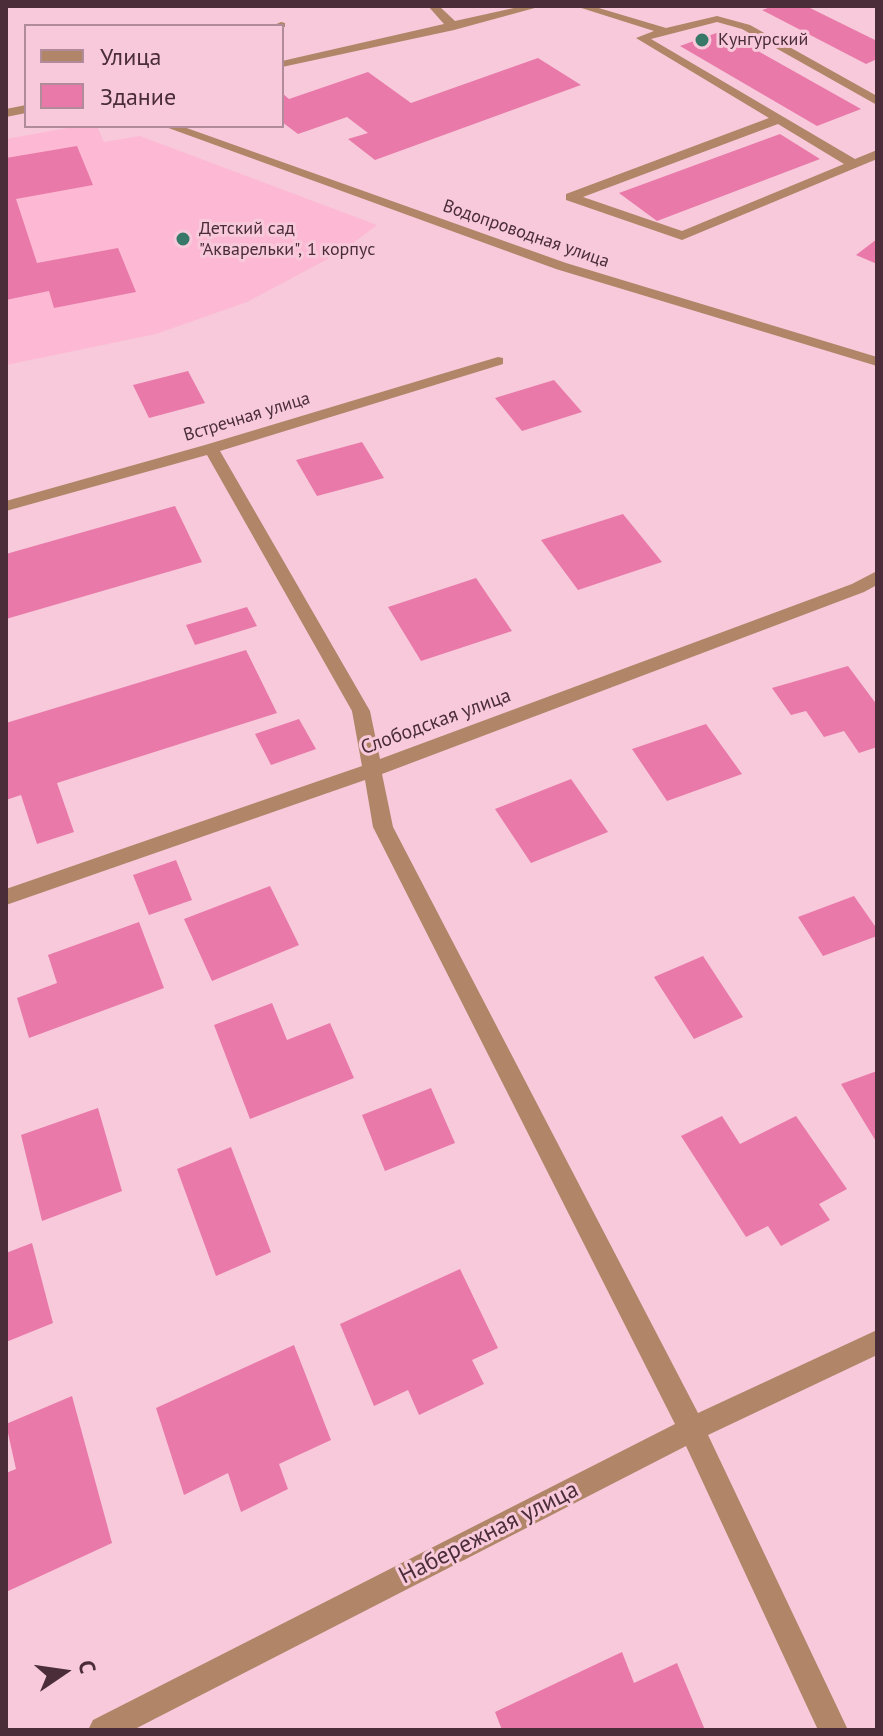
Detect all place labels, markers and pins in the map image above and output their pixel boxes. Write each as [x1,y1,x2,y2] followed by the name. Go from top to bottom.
[718,29,808,51] place label: Кунгурский
[693,31,711,49] marker: Кунгурский
[199,218,375,260] place label: Детский сад "Акварельки", 1 корпус
[174,230,192,248] marker: Детский сад "Акварельки", 1 корпус

